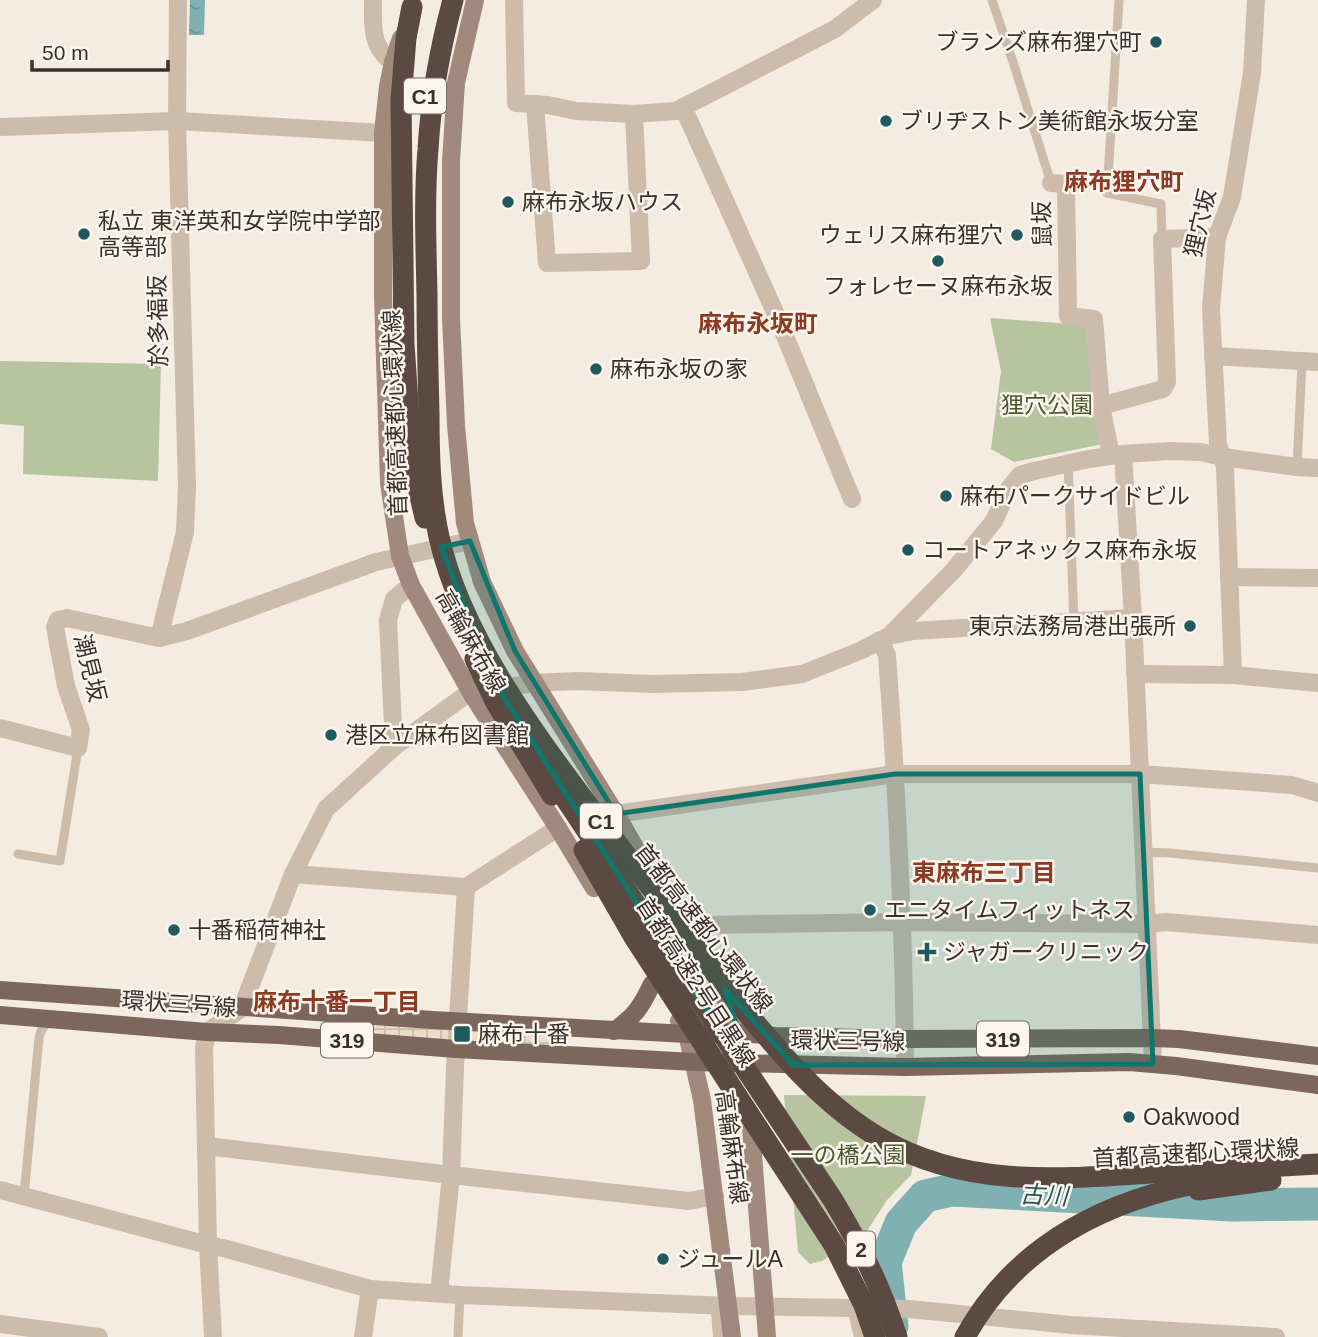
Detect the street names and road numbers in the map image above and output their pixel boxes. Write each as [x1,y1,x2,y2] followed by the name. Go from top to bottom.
[404,78,446,114] road number: C1
[1180,186,1220,260] street label: 狸穴坂
[1029,201,1055,247] street label: 鼠坂
[144,275,172,367] street label: 於多福坂
[378,309,412,517] street label: 首都高速都心環状線
[431,585,511,697] street label: 高輪麻布線
[69,631,111,705] street label: 潮見坂
[580,804,622,838] road number: C1
[630,838,778,1018] street label: 首都高速都心環状線
[632,892,760,1072] street label: 首都高速2号目黒線
[121,987,237,1021] street label: 環状三号線
[977,1021,1029,1056] road number: 319
[321,1023,373,1058] road number: 319
[790,1027,906,1055] street label: 環状三号線
[711,1088,753,1206] street label: 高輪麻布線
[1092,1135,1300,1171] street label: 首都高速都心環状線
[847,1232,875,1266] road number: 2

